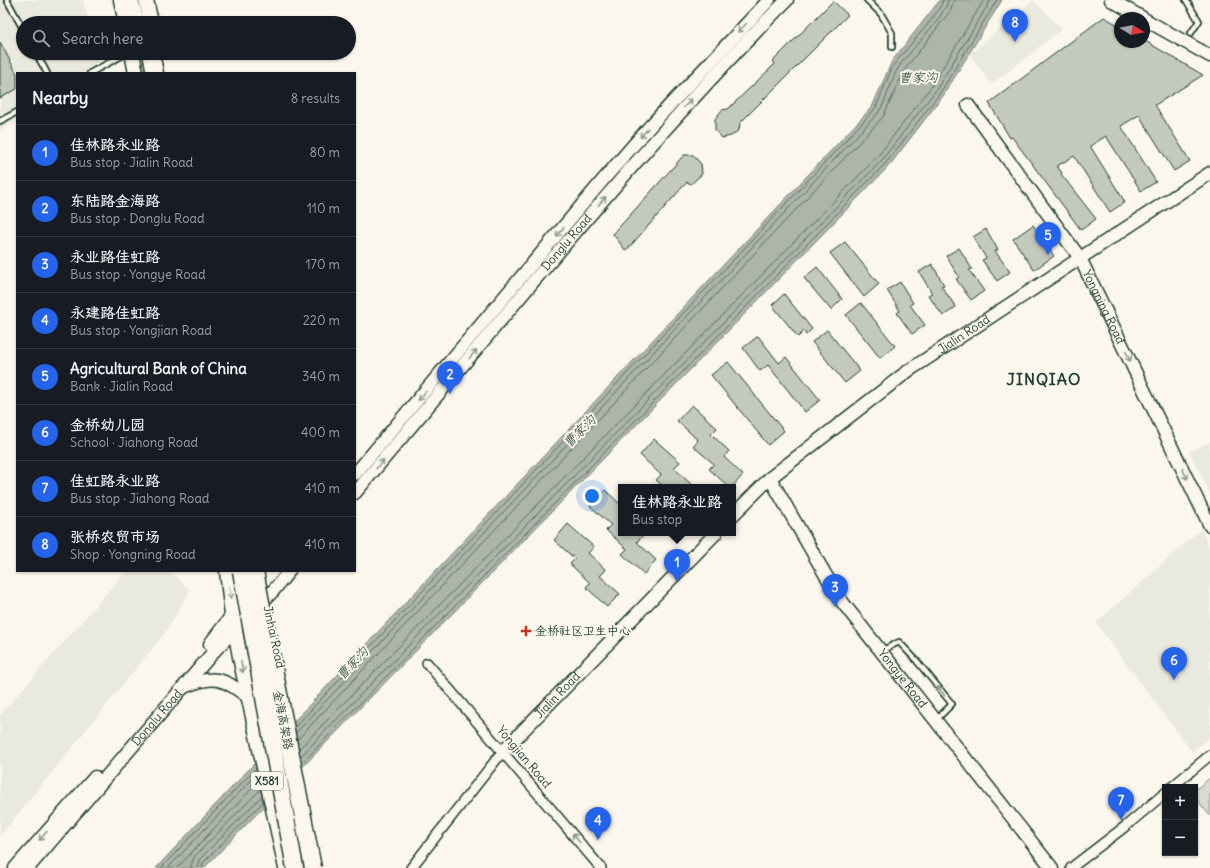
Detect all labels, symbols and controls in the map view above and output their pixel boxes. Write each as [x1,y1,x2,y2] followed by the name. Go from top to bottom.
[1002,9,1028,42] pin: 8
[1114,12,1150,48] north arrow
[16,16,356,60] search box
[738,23,747,33] one-way arrow
[30,27,52,49] icon: search
[62,29,143,48] text: Search here
[898,69,938,86] water label: 曹家沟
[32,87,88,109] text: Nearby
[291,90,340,107] text: 8 results
[684,98,693,108] one-way arrow
[640,128,649,139] one-way arrow
[70,135,160,154] text: 佳林路永业路
[42,144,48,161] text: 1
[309,144,340,161] text: 80 m
[70,154,193,171] text: Bus stop · Jialin Road
[70,191,160,210] text: 东陆路金海路
[598,195,607,206] one-way arrow
[41,200,49,217] text: 2
[307,200,340,217] text: 110 m
[70,210,205,227] text: Bus stop · Donglu Road
[538,211,595,273] street label: Donglu Road
[1035,222,1061,255] pin: 5
[555,227,564,238] one-way arrow
[70,247,160,266] text: 永业路佳虹路
[41,256,49,273] text: 3
[305,256,340,273] text: 170 m
[70,266,206,283] text: Bus stop · Yongye Road
[1080,267,1129,346] street label: Yongning Road
[70,303,160,322] text: 永建路佳虹路
[935,311,993,356] street label: Jialin Road
[41,312,49,329] text: 4
[303,312,340,329] text: 220 m
[70,322,212,339] text: Bus stop · Yongjian Road
[469,348,478,359] one-way arrow
[1125,350,1132,362] one-way arrow
[70,359,247,378] text: Agricultural Bank of China
[437,361,463,394] pin: 2
[41,368,49,385] text: 5
[302,368,340,385] text: 340 m
[1007,369,1081,389] district label: JINQIAO
[70,378,173,395] text: Bank · Jialin Road
[417,390,426,401] one-way arrow
[560,411,600,451] water label: 曹家沟
[70,415,145,434] text: 金桥幼儿园
[41,424,49,441] text: 6
[301,424,340,441] text: 400 m
[70,434,198,451] text: School · Jiahong Road
[376,458,385,469] one-way arrow
[1181,467,1189,479] one-way arrow
[70,471,160,490] text: 佳虹路永业路
[42,480,48,497] text: 7
[304,480,340,497] text: 410 m
[618,484,736,536] popup
[582,486,602,506] your location
[70,490,209,507] text: Bus stop · Jiahong Road
[632,492,722,511] text: 佳林路永业路
[632,511,682,528] text: Bus stop
[70,527,160,546] text: 张桥农贸市场
[41,536,49,553] text: 8
[304,536,340,553] text: 410 m
[70,546,196,563] text: Shop · Yongning Road
[664,549,690,582] pin: 1
[822,574,848,607] pin: 3
[226,586,234,599] one-way arrow
[261,604,288,669] street label: Jinhai Road
[535,623,631,638] place label: 金桥社区卫生中心
[520,625,532,637] marker: 金桥社区卫生中心
[333,643,373,683] water label: 曹家沟
[875,646,931,711] street label: Yongye Road
[1161,647,1187,680] pin: 6
[239,660,247,673] one-way arrow
[531,668,583,721] street label: Jialin Road
[128,686,185,749] street label: Donglu Road
[937,686,946,696] one-way arrow
[270,689,297,751] street label: 金海高架路
[494,723,555,791] street label: Yongjian Road
[251,772,283,790] road number: X581
[1162,784,1198,856] map controls
[1162,784,1198,820] button: +
[1108,787,1134,820] pin: 7
[585,807,611,840] pin: 4
[1162,820,1198,856] button: −
[38,831,48,841] one-way arrow
[571,833,580,844] one-way arrow

